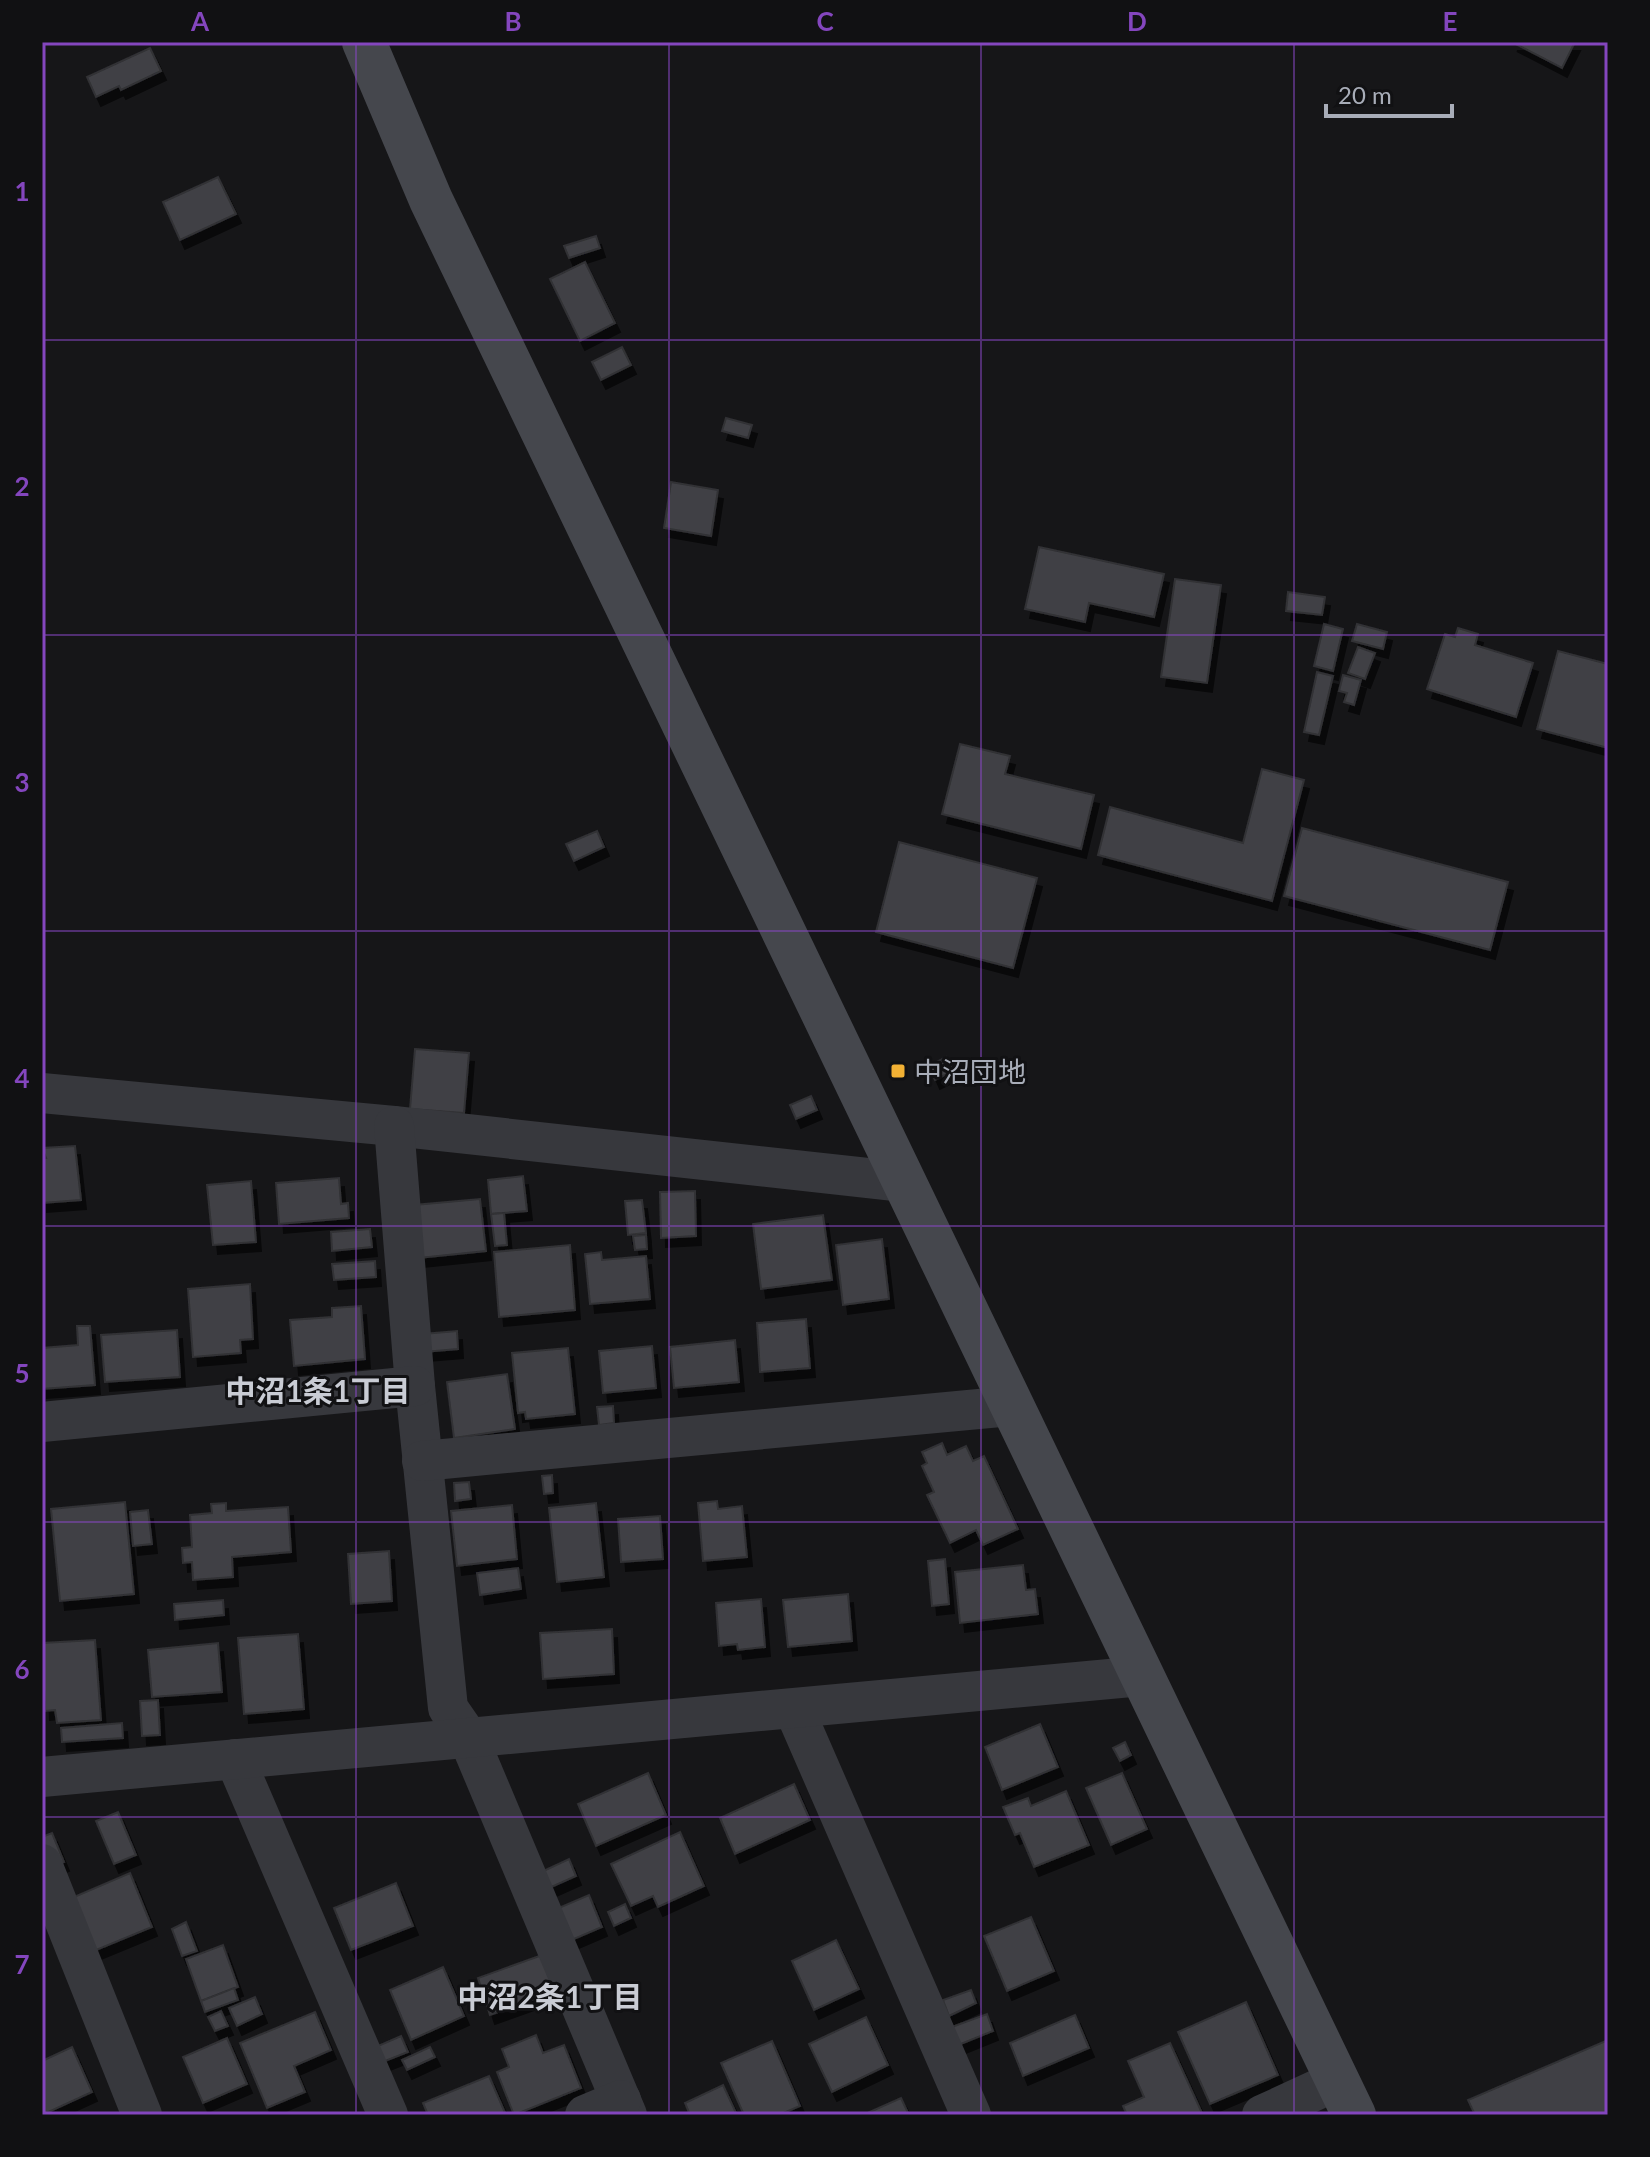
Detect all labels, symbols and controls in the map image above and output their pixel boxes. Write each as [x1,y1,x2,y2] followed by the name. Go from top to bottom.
[190,5,210,37] text: A
[504,5,522,37] text: B
[816,5,834,37] text: C
[1127,5,1147,37] text: D
[1443,5,1457,37] text: E
[1326,68,1452,118] scale bar
[1338,80,1392,109] text: 20 m
[14,175,30,207] text: 1
[14,470,30,502] text: 2
[14,766,30,798] text: 3
[914,1054,1026,1088] place label: 中沼団地
[14,1062,30,1094] text: 4
[889,1062,907,1080] marker: 中沼団地
[14,1357,30,1389] text: 5
[226,1372,410,1408] district label: 中沼1条1丁目
[14,1653,30,1685] text: 6
[14,1948,30,1980] text: 7
[458,1978,642,2014] district label: 中沼2条1丁目

